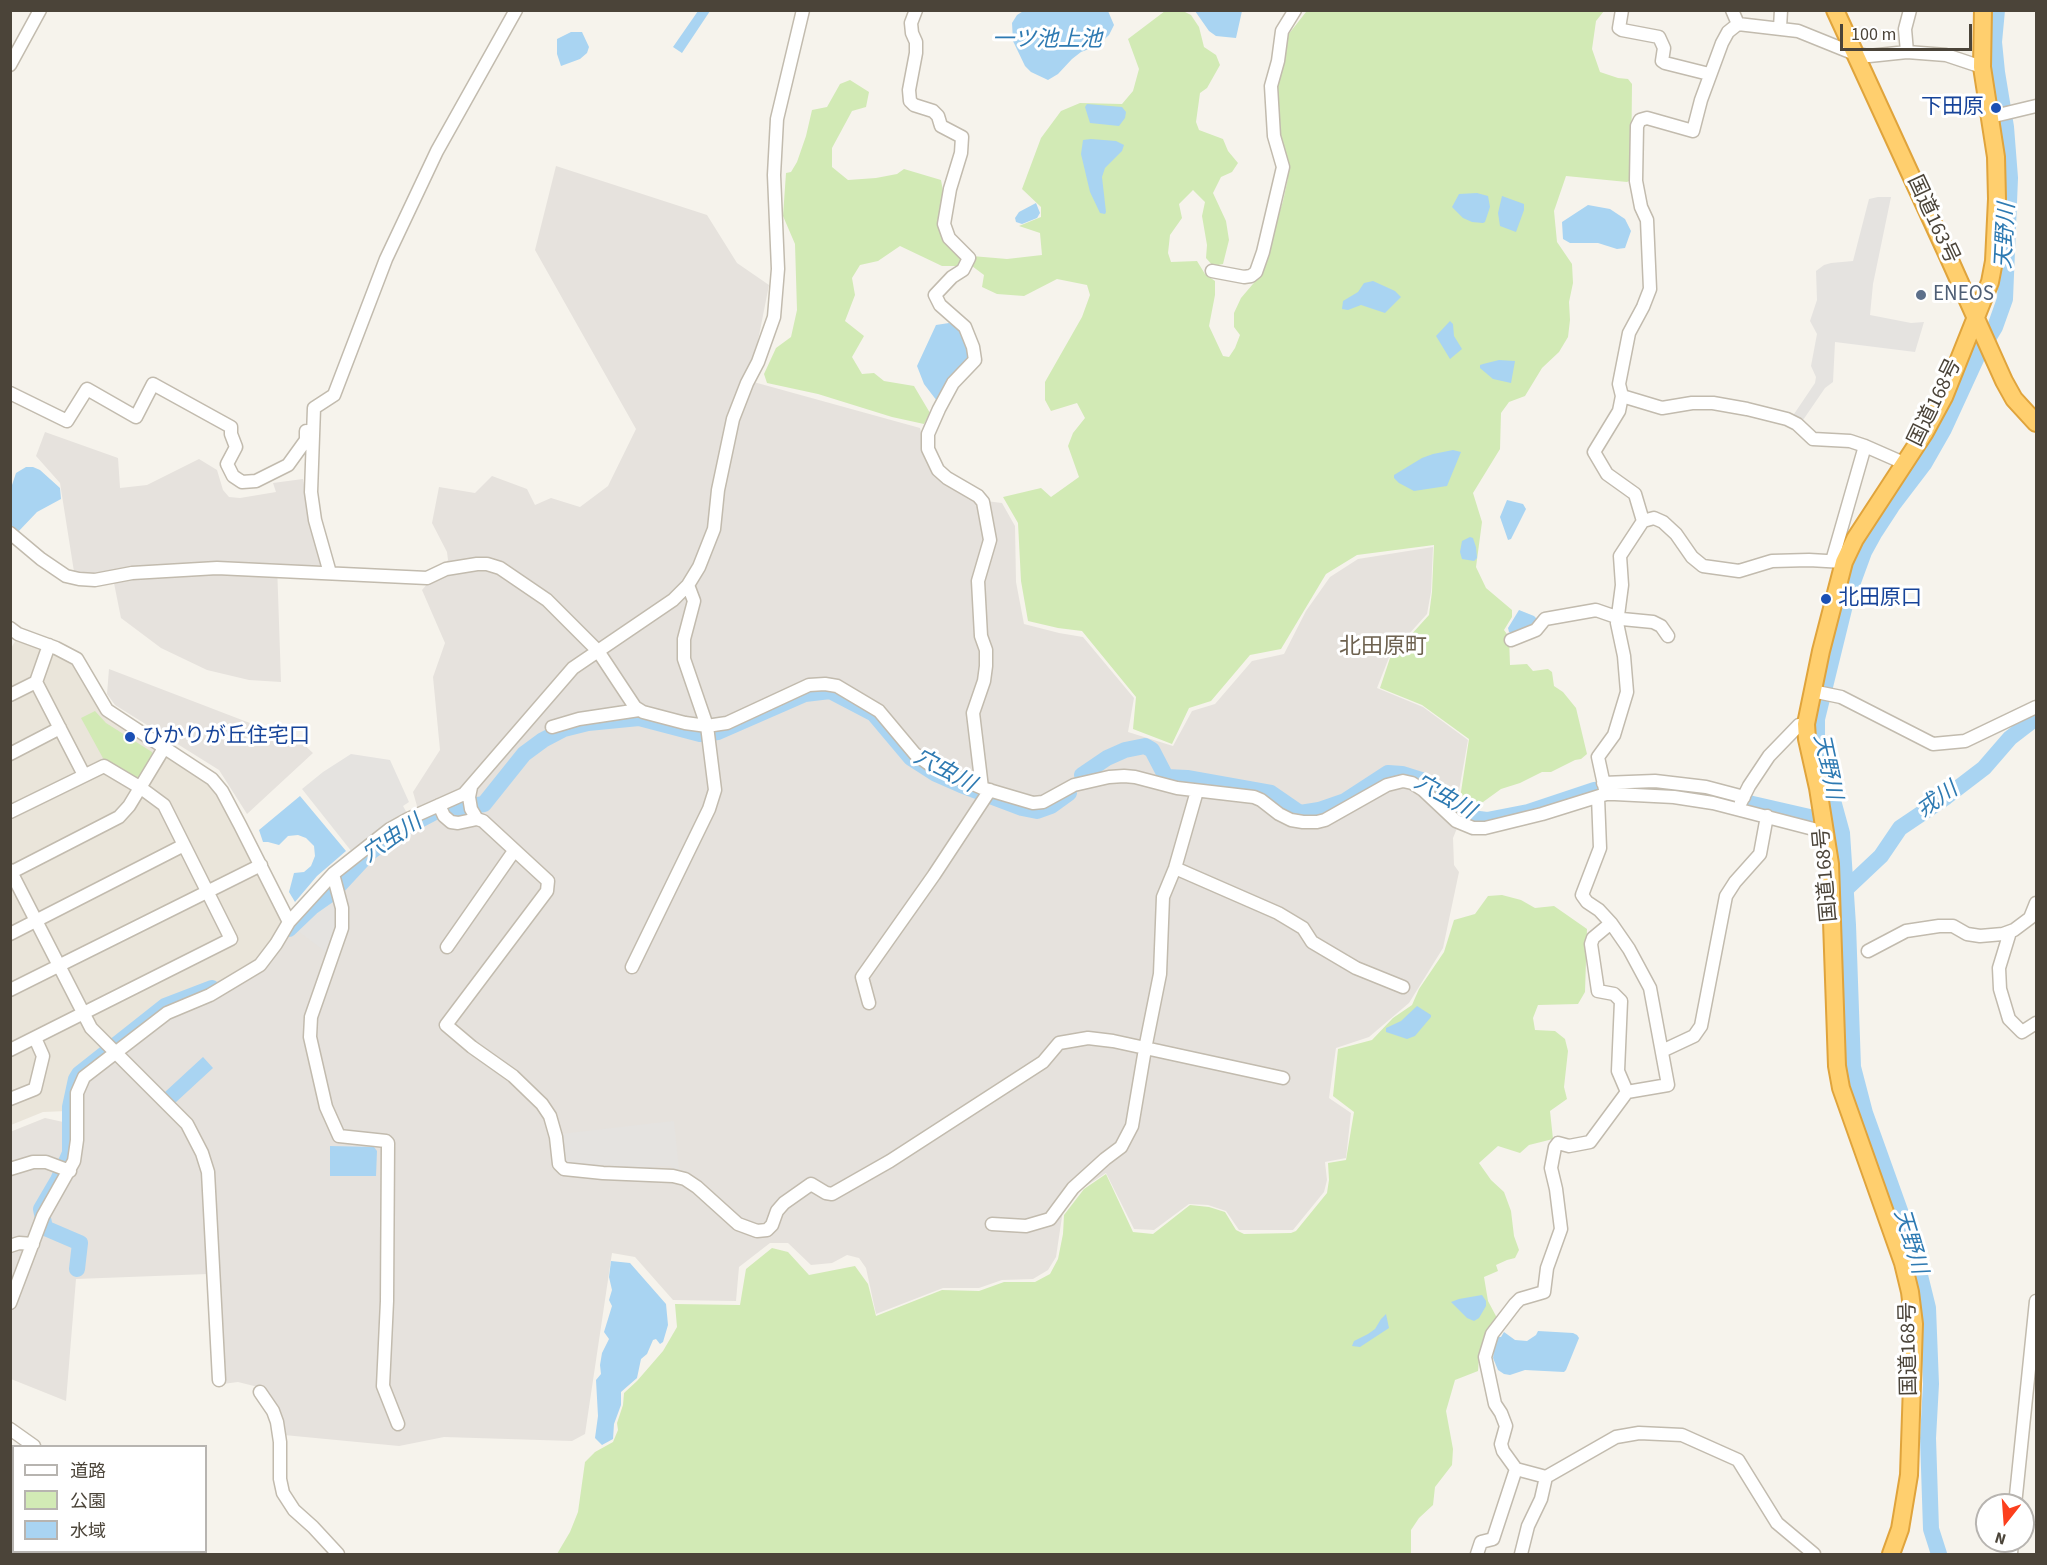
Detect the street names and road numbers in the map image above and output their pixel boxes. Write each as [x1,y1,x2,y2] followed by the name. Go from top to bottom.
[1901,172,1963,268] street label: 国道163号
[1904,355,1968,451] street label: 国道168号
[1810,827,1844,923] street label: 国道168号
[1897,1302,1923,1396] street label: 国道168号

